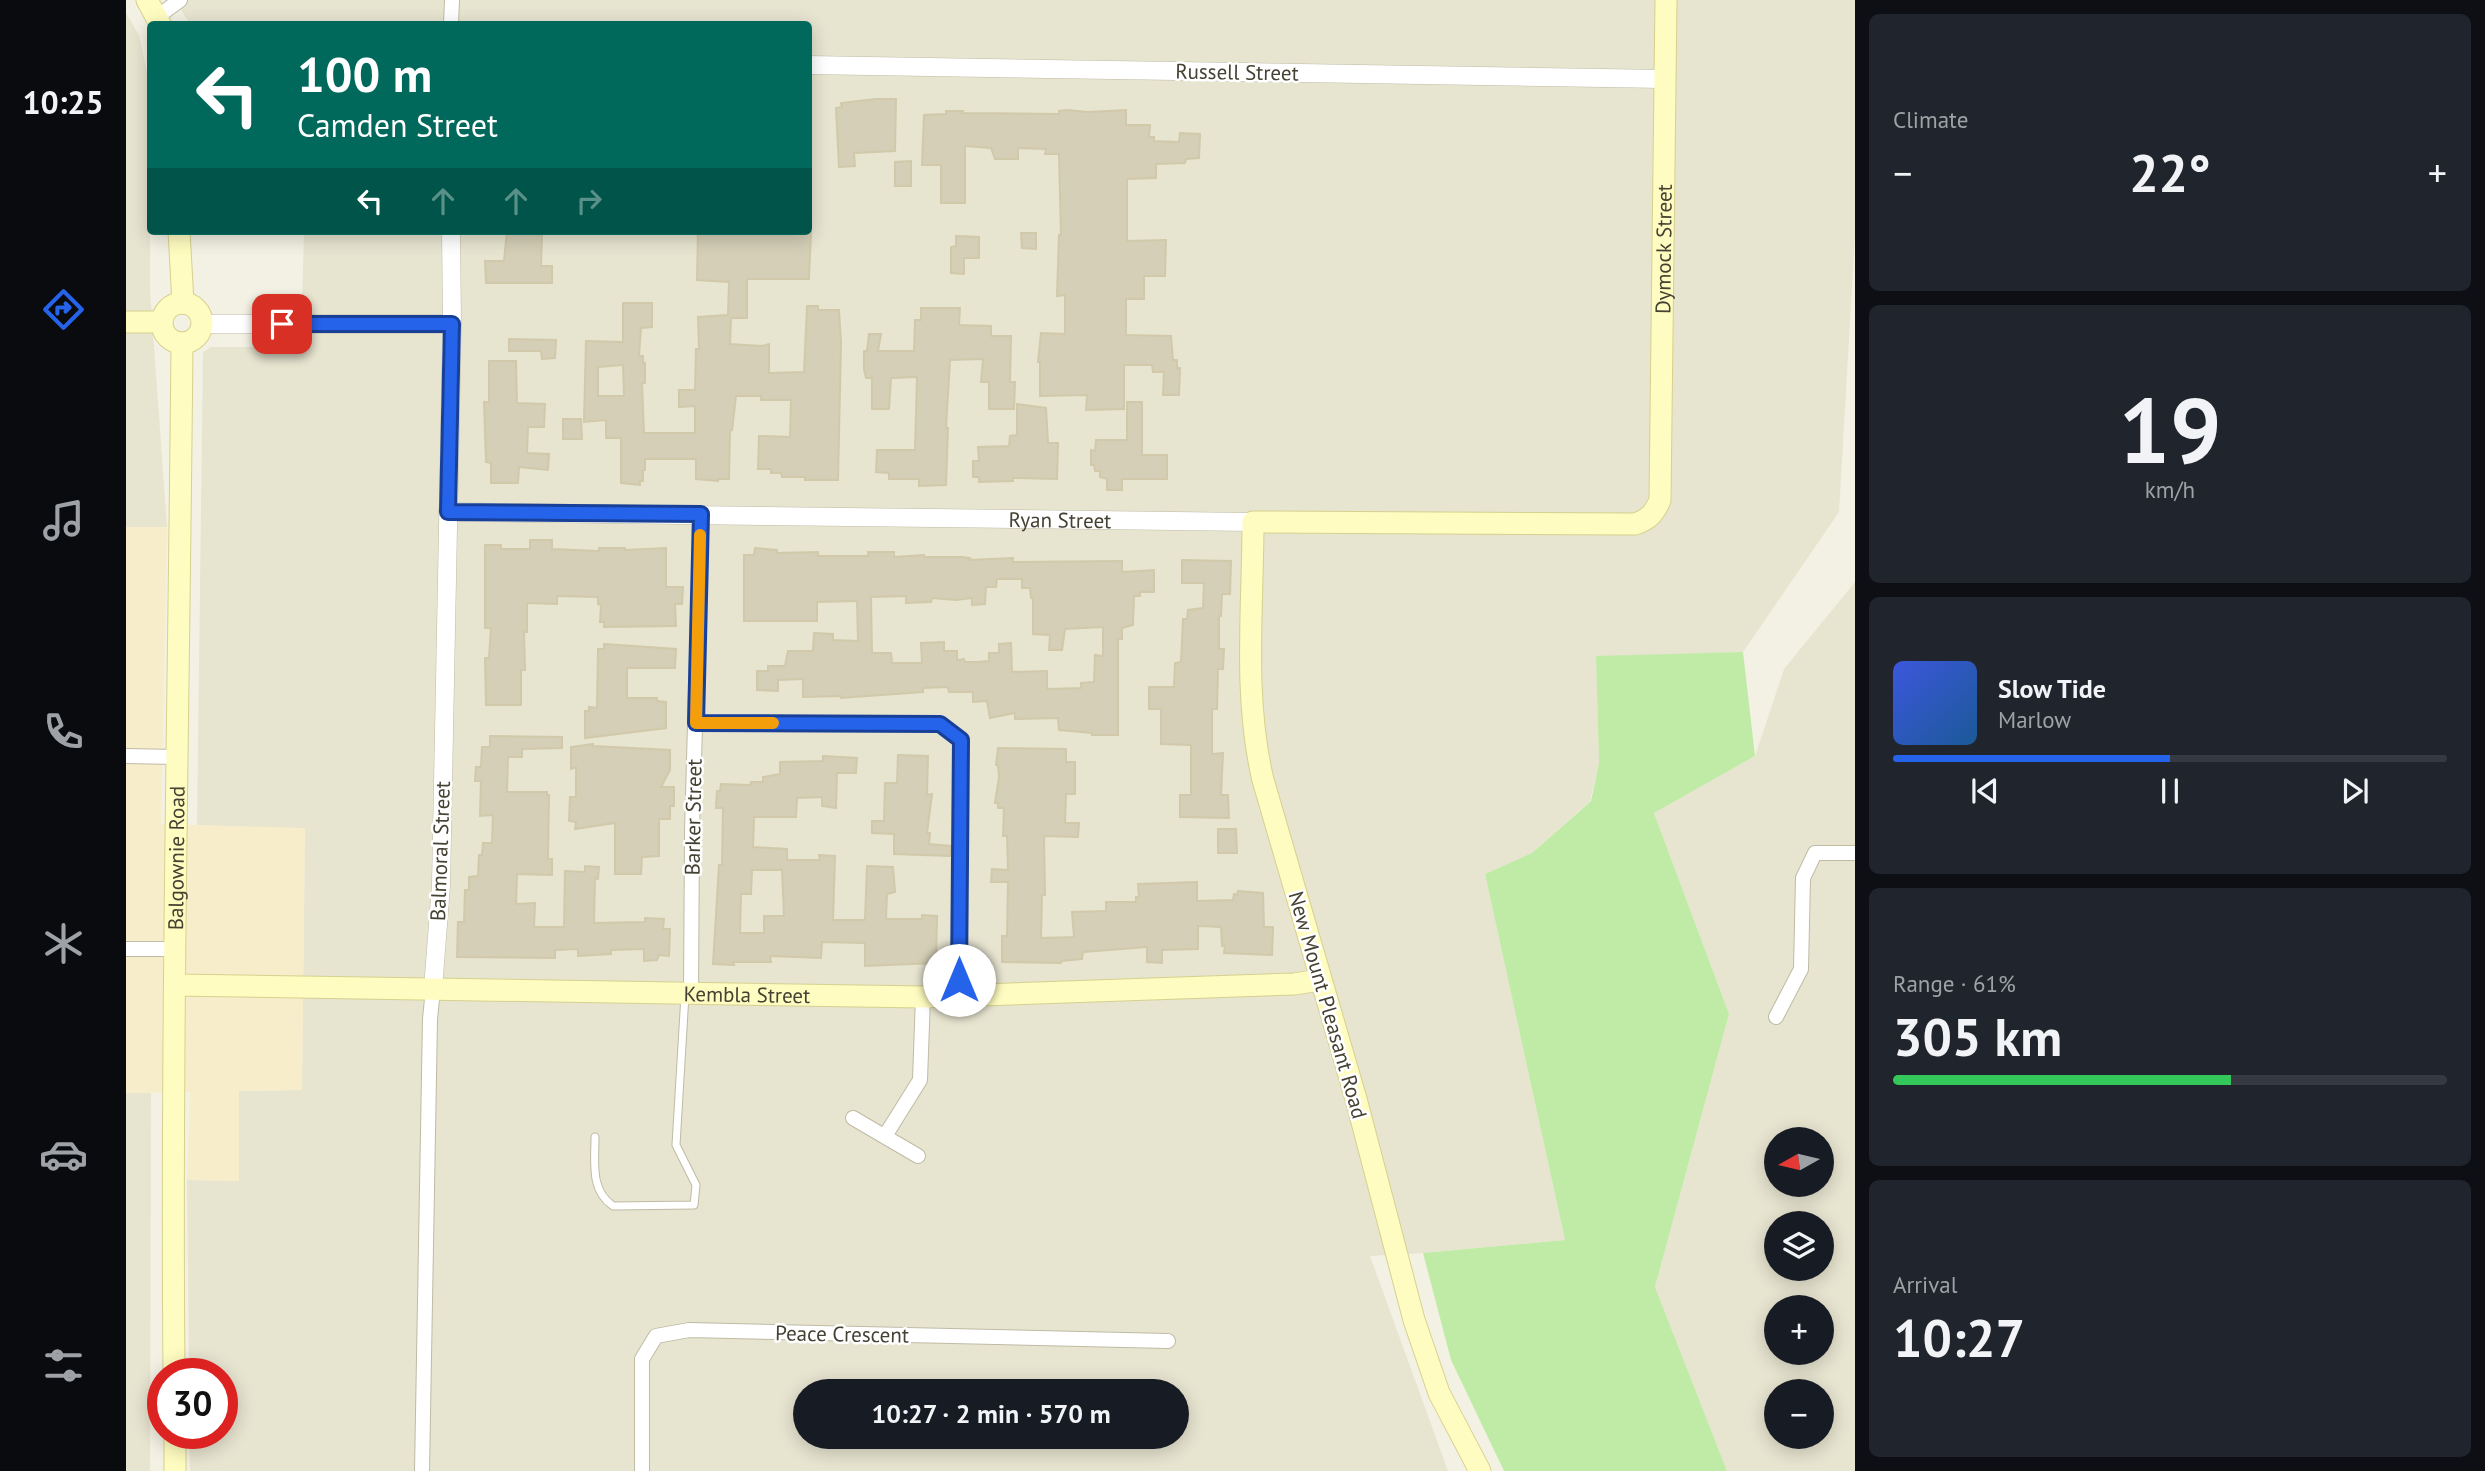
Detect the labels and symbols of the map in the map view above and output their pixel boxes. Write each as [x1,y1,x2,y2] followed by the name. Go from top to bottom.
[1175,57,1299,87] street label: Russell Street
[1649,184,1677,314] street label: Dymock Street
[252,294,312,354] pin
[1008,505,1112,534] street label: Ryan Street
[678,758,708,876] street label: Barker Street
[424,781,456,921] street label: Balmoral Street
[161,786,190,930] street label: Balgownie Road
[1283,888,1373,1122] street label: New Mount Pleasant Road
[922,943,996,1017] position arrow
[683,980,810,1009] street label: Kembla Street
[1764,1127,1834,1197] north arrow
[775,1319,909,1349] street label: Peace Crescent
[147,1358,238,1449] speed limit sign: 30

